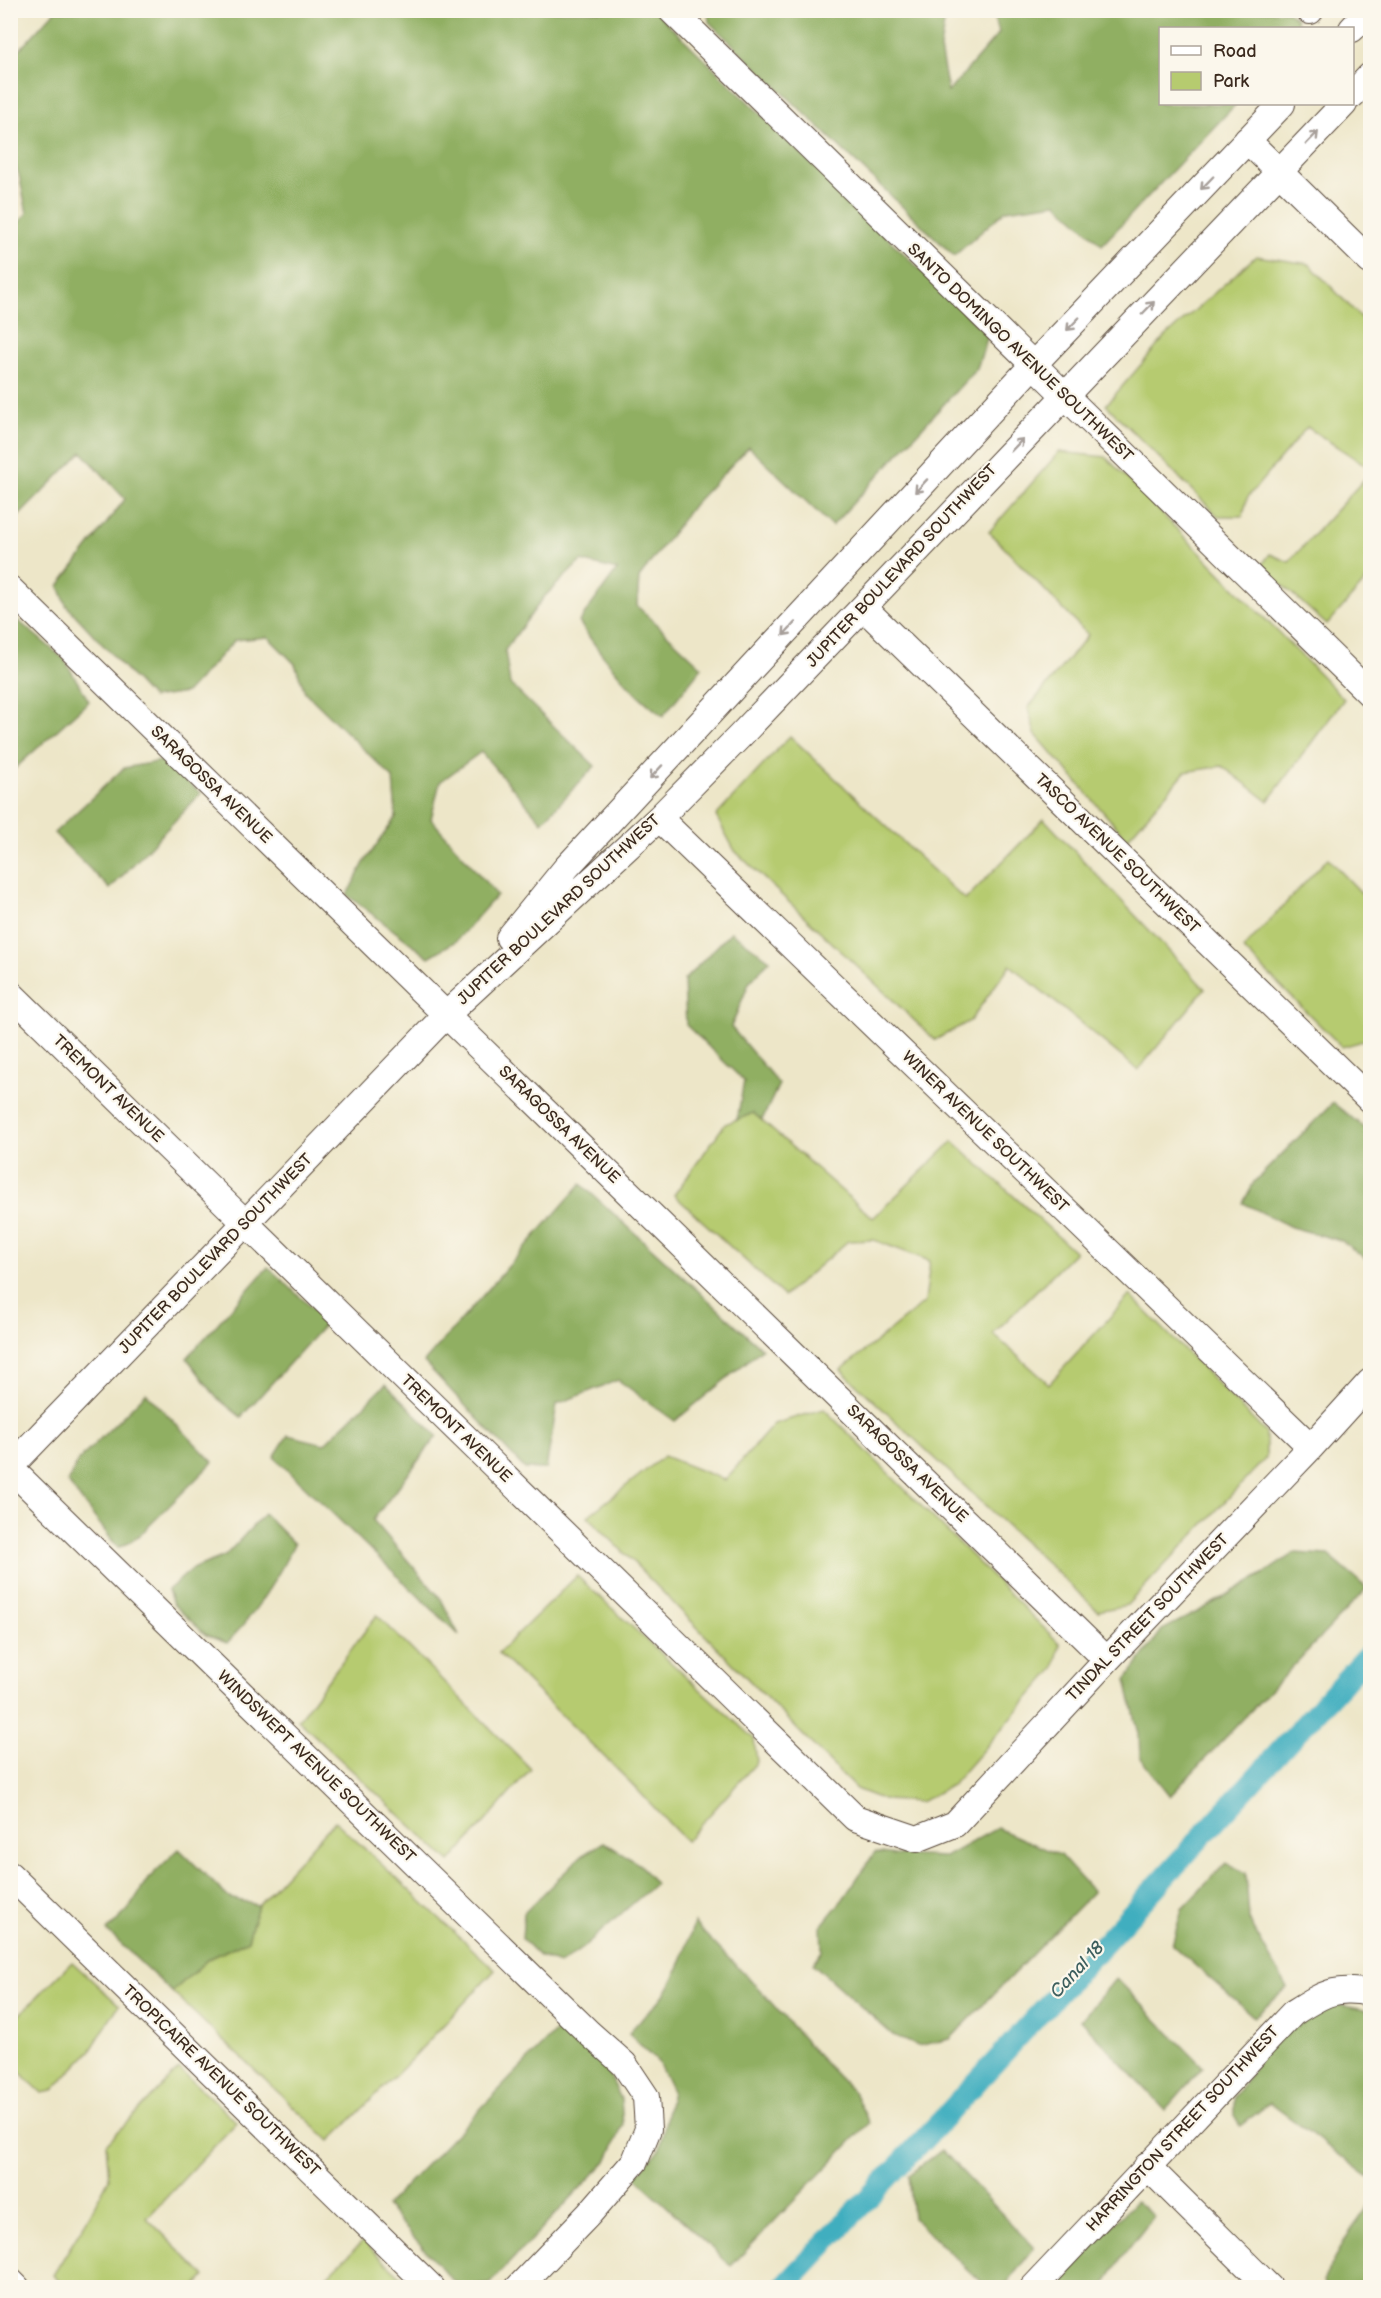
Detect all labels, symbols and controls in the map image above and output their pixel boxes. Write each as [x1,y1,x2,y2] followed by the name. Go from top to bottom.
[1159,27,1354,105] legend
[1213,41,1257,62] text: Road
[1213,71,1249,92] text: Park
[1305,130,1319,145] one-way arrow
[1200,175,1214,190] one-way arrow
[903,240,1137,466] street label: SANTO DOMINGO AVENUE SOUTHWEST
[1141,301,1156,316] one-way arrow
[1066,316,1080,331] one-way arrow
[1010,437,1024,452] one-way arrow
[803,460,1001,671] street label: JUPITER BOULEVARD SOUTHWEST
[914,478,928,493] one-way arrow
[781,621,796,636] one-way arrow
[147,722,275,848] street label: SARAGOSSA AVENUE
[649,764,663,779] one-way arrow
[1031,770,1204,938] street label: TASCO AVENUE SOUTHWEST
[454,811,665,1009] street label: JUPITER BOULEVARD SOUTHWEST
[49,1031,167,1147] street label: TREMONT AVENUE
[898,1047,1072,1217] street label: WINER AVENUE SOUTHWEST
[495,1062,623,1188] street label: SARAGOSSA AVENUE
[115,1150,317,1358] street label: JUPITER BOULEVARD SOUTHWEST
[397,1371,515,1487] street label: TREMONT AVENUE
[843,1401,971,1527] street label: SARAGOSSA AVENUE
[1063,1530,1233,1706] street label: TINDAL STREET SOUTHWEST
[213,1667,419,1867] street label: WINDSWEPT AVENUE SOUTHWEST
[1046,1937,1109,2002] water label: Canal 18
[118,1981,324,2181] street label: TROPICAIRE AVENUE SOUTHWEST
[1083,2022,1284,2236] street label: HARRINGTON STREET SOUTHWEST

